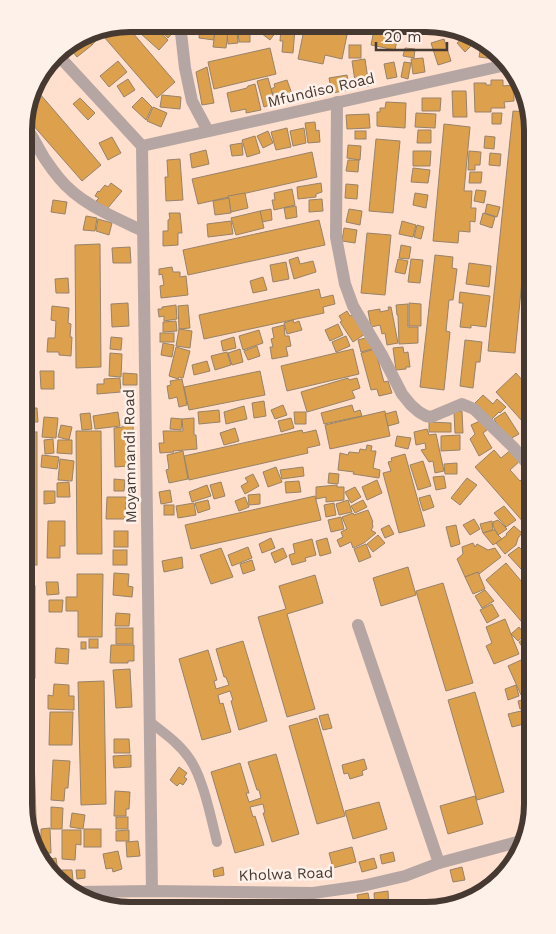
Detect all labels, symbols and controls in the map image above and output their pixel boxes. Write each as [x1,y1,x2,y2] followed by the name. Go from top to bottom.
[376,20,447,52] scale bar
[384,28,422,46] text: 20 m
[266,69,376,111] street label: Mfundiso Road
[120,389,140,523] street label: Moyamnandi Road
[238,863,334,885] street label: Kholwa Road

